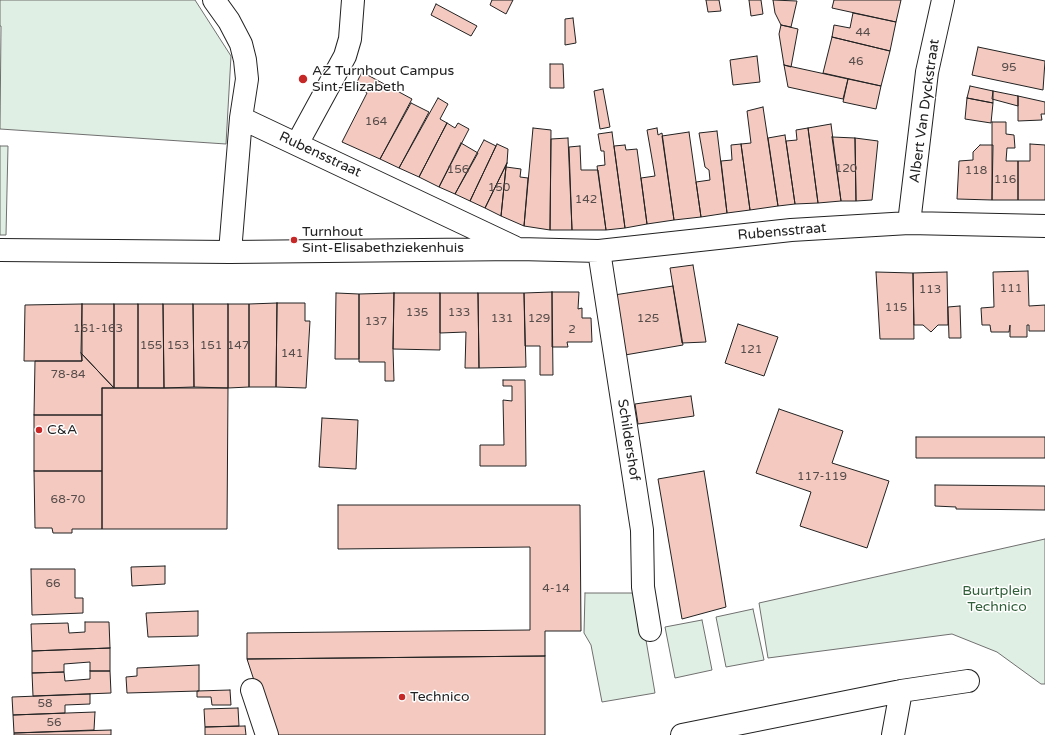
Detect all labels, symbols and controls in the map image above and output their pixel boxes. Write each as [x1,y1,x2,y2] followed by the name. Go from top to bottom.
[855,26,871,40] house number: 44
[907,38,943,184] street label: Albert Van Dyckstraat
[848,55,864,69] house number: 46
[1001,61,1017,75] house number: 95
[312,63,454,96] place label: AZ Turnhout Campus Sint-Elizabeth
[297,73,309,85] marker: AZ Turnhout Campus Sint-Elizabeth
[365,115,387,129] house number: 164
[276,129,364,181] street label: Rubensstraat
[835,162,857,176] house number: 120
[447,163,469,177] house number: 156
[965,164,987,178] house number: 118
[994,173,1016,187] house number: 116
[488,181,510,195] house number: 150
[575,193,597,207] house number: 142
[737,220,827,244] street label: Rubensstraat
[302,224,464,256] place label: Turnhout Sint-Elisabethziekenhuis
[289,235,299,245] marker: Turnhout Sint-Elisabethziekenhuis
[1000,282,1022,296] house number: 111
[919,283,941,297] house number: 113
[885,301,907,315] house number: 115
[406,306,428,320] house number: 135
[448,306,470,320] house number: 133
[491,312,513,326] house number: 131
[528,312,550,326] house number: 129
[637,312,659,326] house number: 125
[365,315,387,329] house number: 137
[73,322,123,336] house number: 161-163
[568,323,576,337] house number: 2
[140,339,162,353] house number: 155
[167,339,189,353] house number: 153
[200,339,222,353] house number: 151
[227,339,249,353] house number: 147
[740,343,762,357] house number: 121
[281,347,303,361] house number: 141
[50,368,86,382] house number: 78-84
[613,398,643,482] street label: Schildershof
[47,422,77,438] place label: C&A
[34,425,44,435] marker: C&A
[797,470,847,484] house number: 117-119
[51,493,85,507] house number: 68-70
[45,577,61,591] house number: 66
[542,582,570,596] house number: 4-14
[962,583,1032,616] park label: Buurtplein Technico
[410,689,469,705] place label: Technico
[397,692,407,702] marker: Technico
[37,697,53,711] house number: 58
[46,716,62,730] house number: 56

